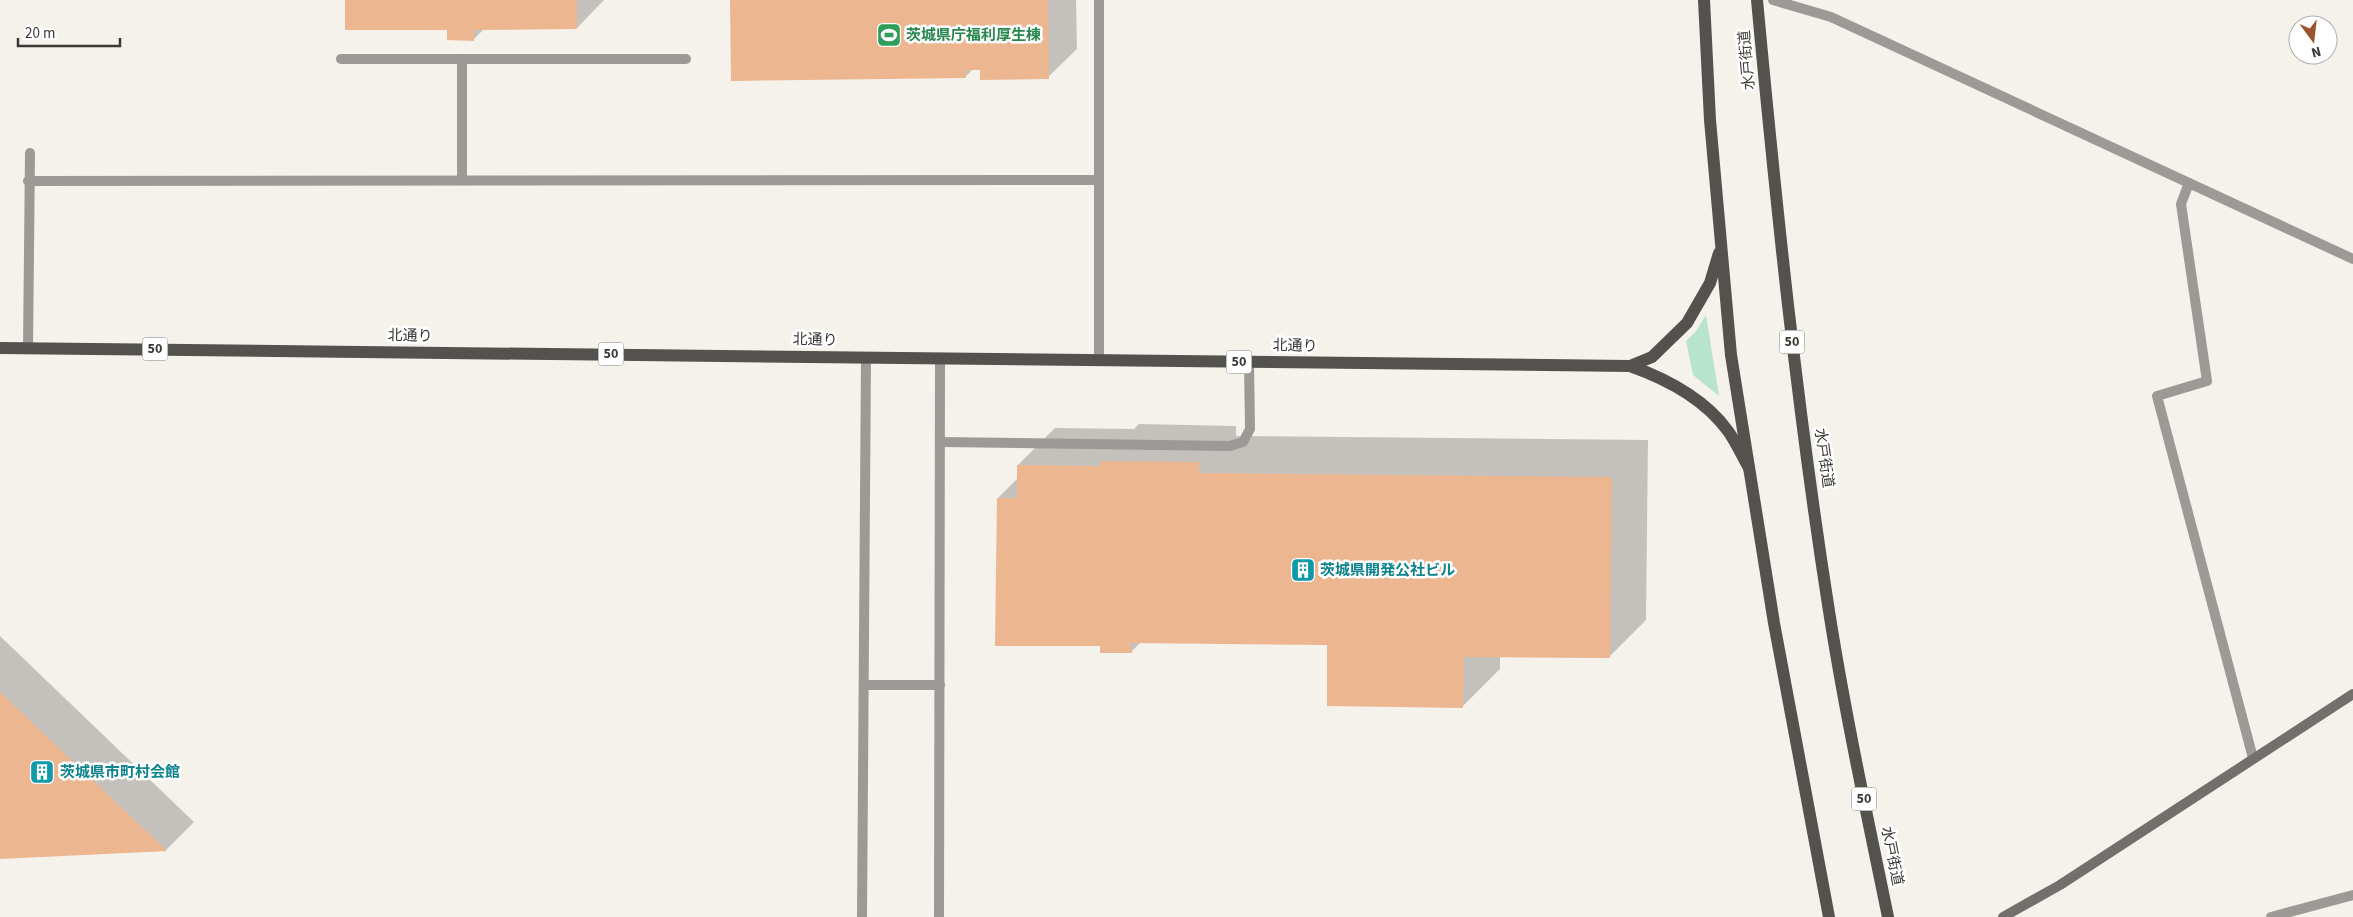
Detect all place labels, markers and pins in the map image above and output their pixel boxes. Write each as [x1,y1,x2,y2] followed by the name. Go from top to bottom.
[876,22,902,48] sports icon: 茨城県庁福利厚生棟
[906,25,1041,46] place label: 茨城県庁福利厚生棟
[1290,557,1316,583] building icon: 茨城県開発公社ビル
[1320,560,1455,581] place label: 茨城県開発公社ビル
[29,759,55,785] building icon: 茨城県市町村会館
[60,762,180,783] place label: 茨城県市町村会館

